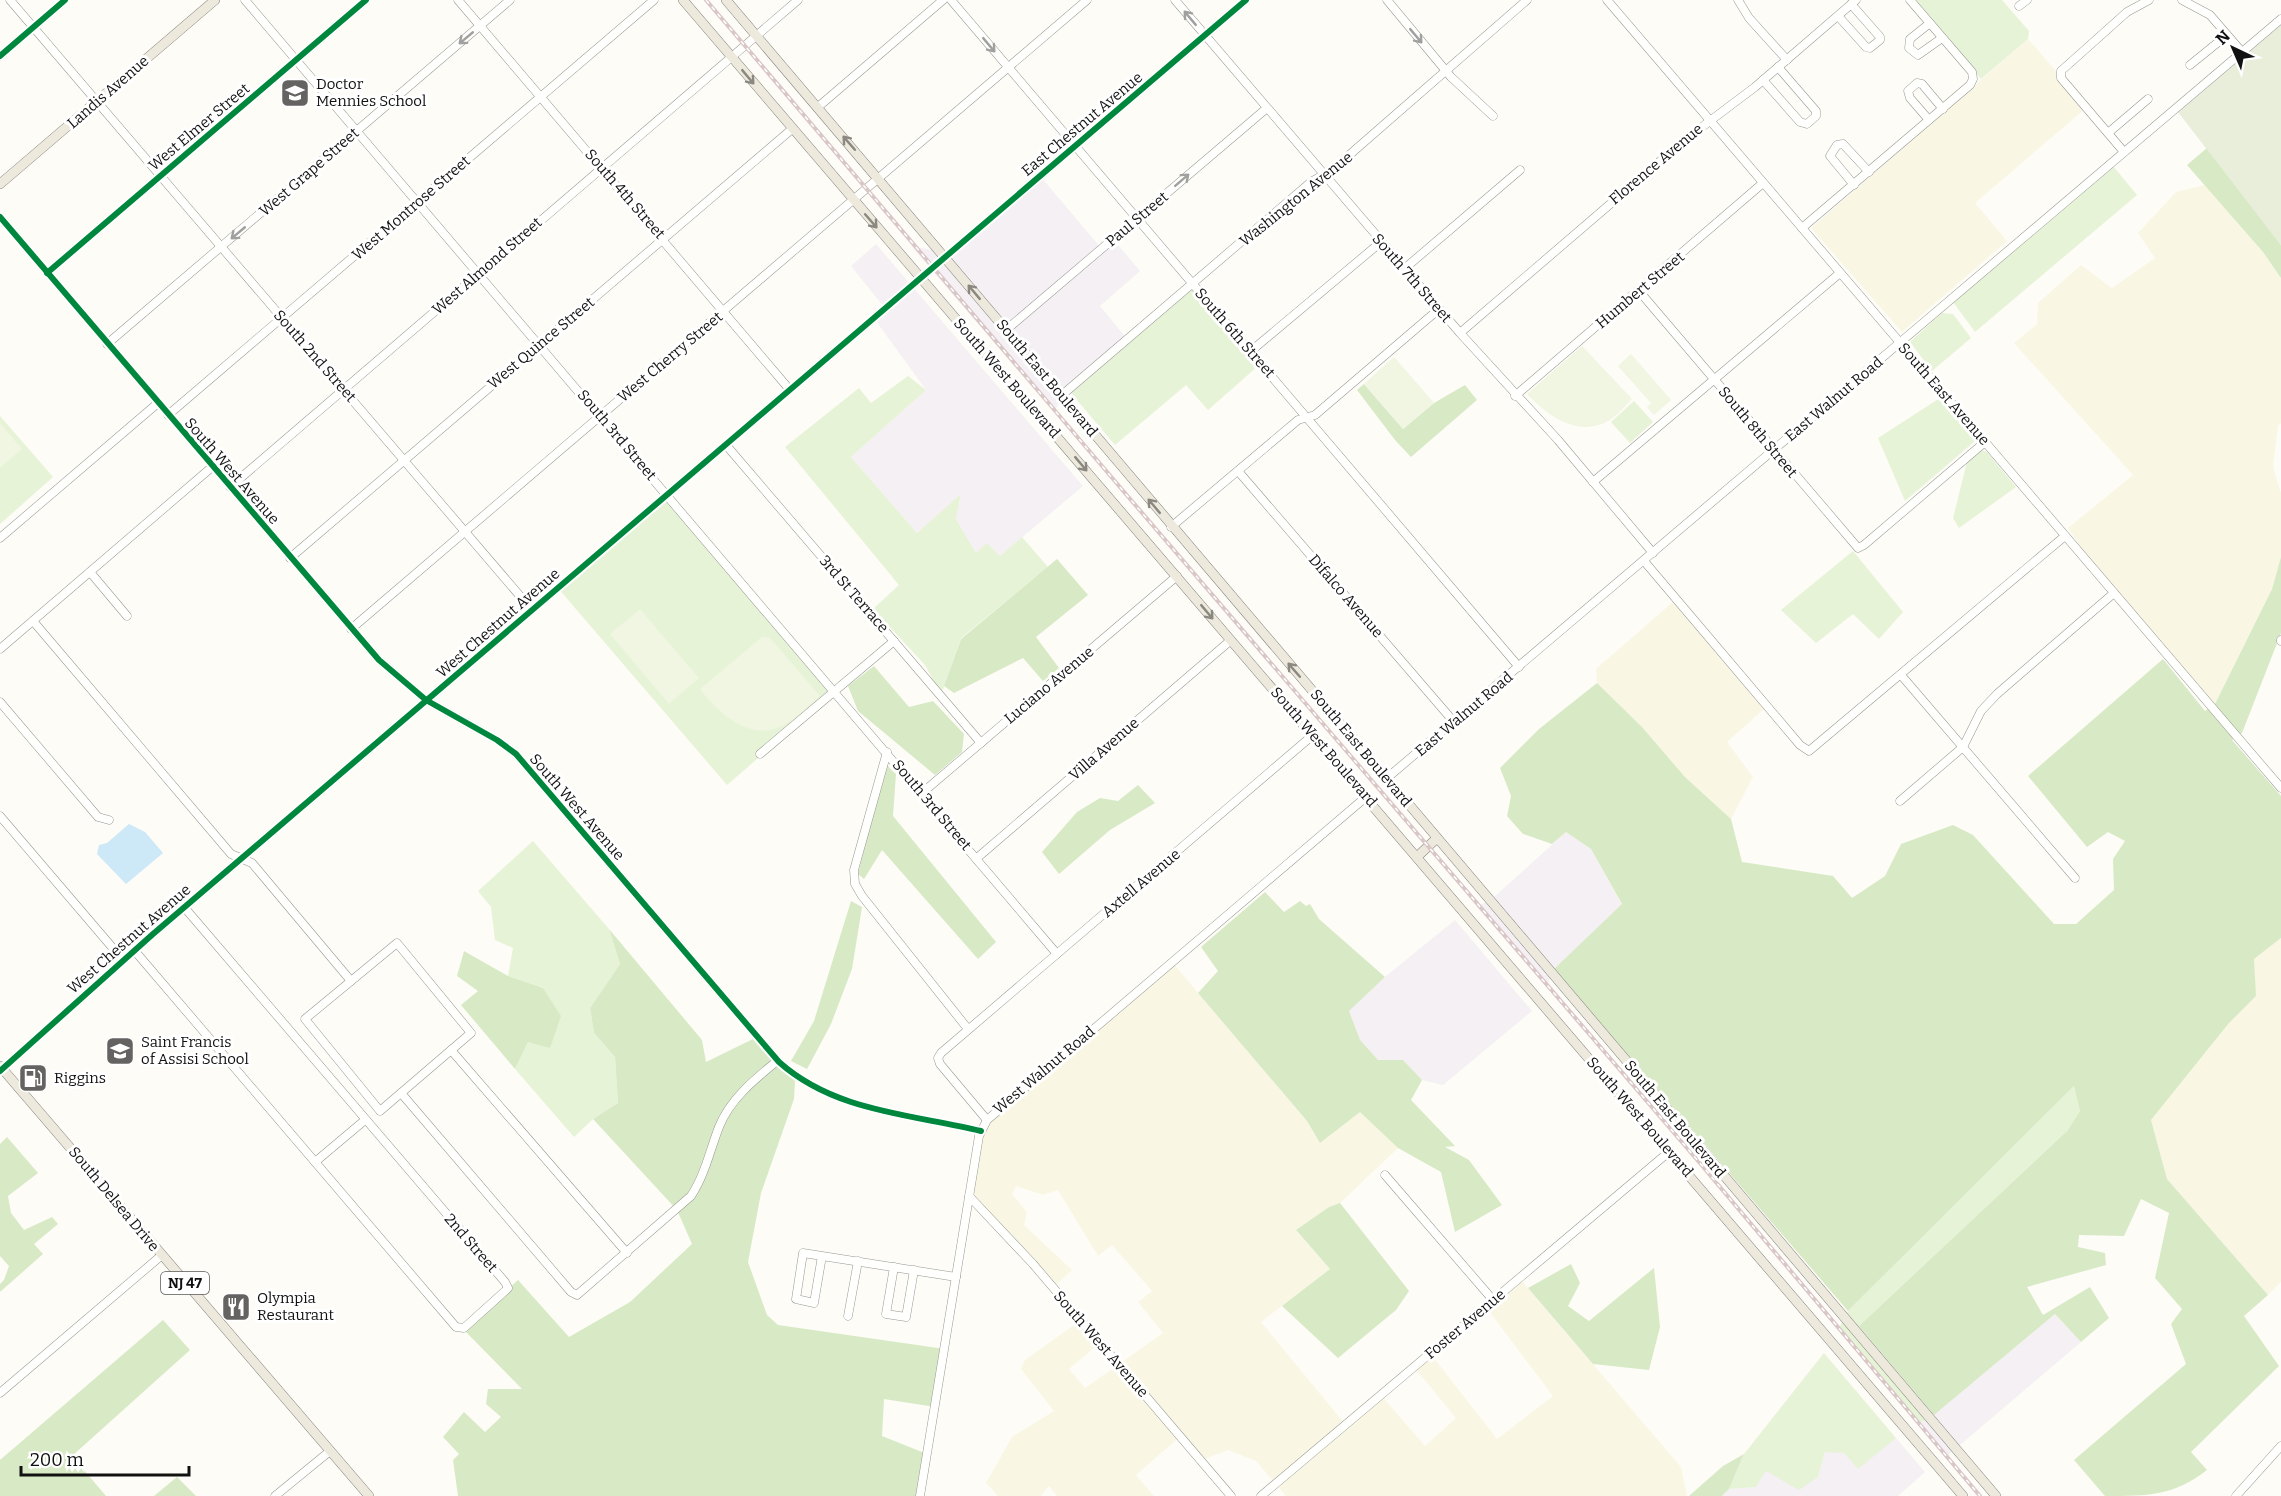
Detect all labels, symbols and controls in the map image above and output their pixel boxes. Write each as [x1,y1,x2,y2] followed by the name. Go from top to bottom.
[1183,11,1197,26] one-way arrow
[2203,18,2263,78] north arrow
[2212,26,2234,49] text: N
[1410,28,1423,44] one-way arrow
[459,31,474,45] one-way arrow
[982,37,995,53] one-way arrow
[64,52,152,132] street label: Landis Avenue
[1018,68,1146,180] street label: East Chestnut Avenue
[741,69,755,84] one-way arrow
[316,75,426,110] place label: Doctor Mennies School
[279,77,311,109] school or university icon: Doctor Mennies School
[145,79,254,174] street label: West Elmer Street
[1606,120,1706,208] street label: Florence Avenue
[256,124,363,220] street label: West Grape Street
[842,136,856,151] one-way arrow
[581,145,669,243] street label: South 4th Street
[1236,148,1356,250] street label: Washington Avenue
[348,152,474,264] street label: West Montrose Street
[1174,174,1190,187] one-way arrow
[1102,187,1172,250] street label: Paul Street
[428,213,546,319] street label: West Almond Street
[864,213,878,228] one-way arrow
[231,226,246,240] one-way arrow
[1369,230,1456,327] street label: South 7th Street
[1592,247,1688,332] street label: Humbert Street
[968,284,981,300] one-way arrow
[1191,284,1279,382] street label: South 6th Street
[484,293,598,393] street label: West Quince Street
[270,306,360,406] street label: South 2nd Street
[614,308,727,406] street label: West Cherry Street
[950,314,1064,442] street label: South West Boulevard
[993,316,1101,440] street label: South East Boulevard
[1895,339,1993,449] street label: South East Avenue
[1781,353,1887,445] street label: East Walnut Road
[1715,383,1802,482] street label: South 8th Street
[574,386,661,485] street label: South 3rd Street
[181,414,283,528] street label: South West Avenue
[1074,456,1088,471] one-way arrow
[1147,498,1160,514] one-way arrow
[1305,551,1387,641] street label: Difalco Avenue
[816,552,892,636] street label: 3rd St Terrace
[433,565,563,681] street label: West Chestnut Avenue
[1201,604,1214,620] one-way arrow
[1001,642,1097,728] street label: Luciano Avenue
[1288,662,1301,678] one-way arrow
[1411,668,1517,760] street label: East Walnut Road
[1267,683,1381,811] street label: South West Boulevard
[1307,686,1415,810] street label: South East Boulevard
[1065,714,1143,784] street label: Villa Avenue
[526,750,628,864] street label: South West Avenue
[889,756,976,855] street label: South 3rd Street
[1098,845,1184,921] street label: Axtell Avenue
[64,881,194,997] street label: West Chestnut Avenue
[989,1022,1099,1118] street label: West Walnut Road
[141,1033,249,1068] place label: Saint Francis of Assisi School
[104,1035,136,1067] school or university icon: Saint Francis of Assisi School
[1583,1053,1697,1181] street label: South West Boulevard
[1621,1057,1729,1181] street label: South East Boulevard
[17,1062,49,1094] fuel station icon: Riggins
[54,1069,106,1087] place label: Riggins
[65,1143,163,1255] street label: South Delsea Drive
[441,1210,502,1276] street label: 2nd Street
[161,1272,209,1294] road number: NJ 47
[1421,1285,1509,1363] street label: Foster Avenue
[1050,1287,1152,1401] street label: South West Avenue
[257,1289,335,1324] place label: Olympia Restaurant
[220,1291,252,1323] restaurant icon: Olympia Restaurant
[21,1439,189,1477] scale bar
[30,1449,84,1471] text: 200 m

